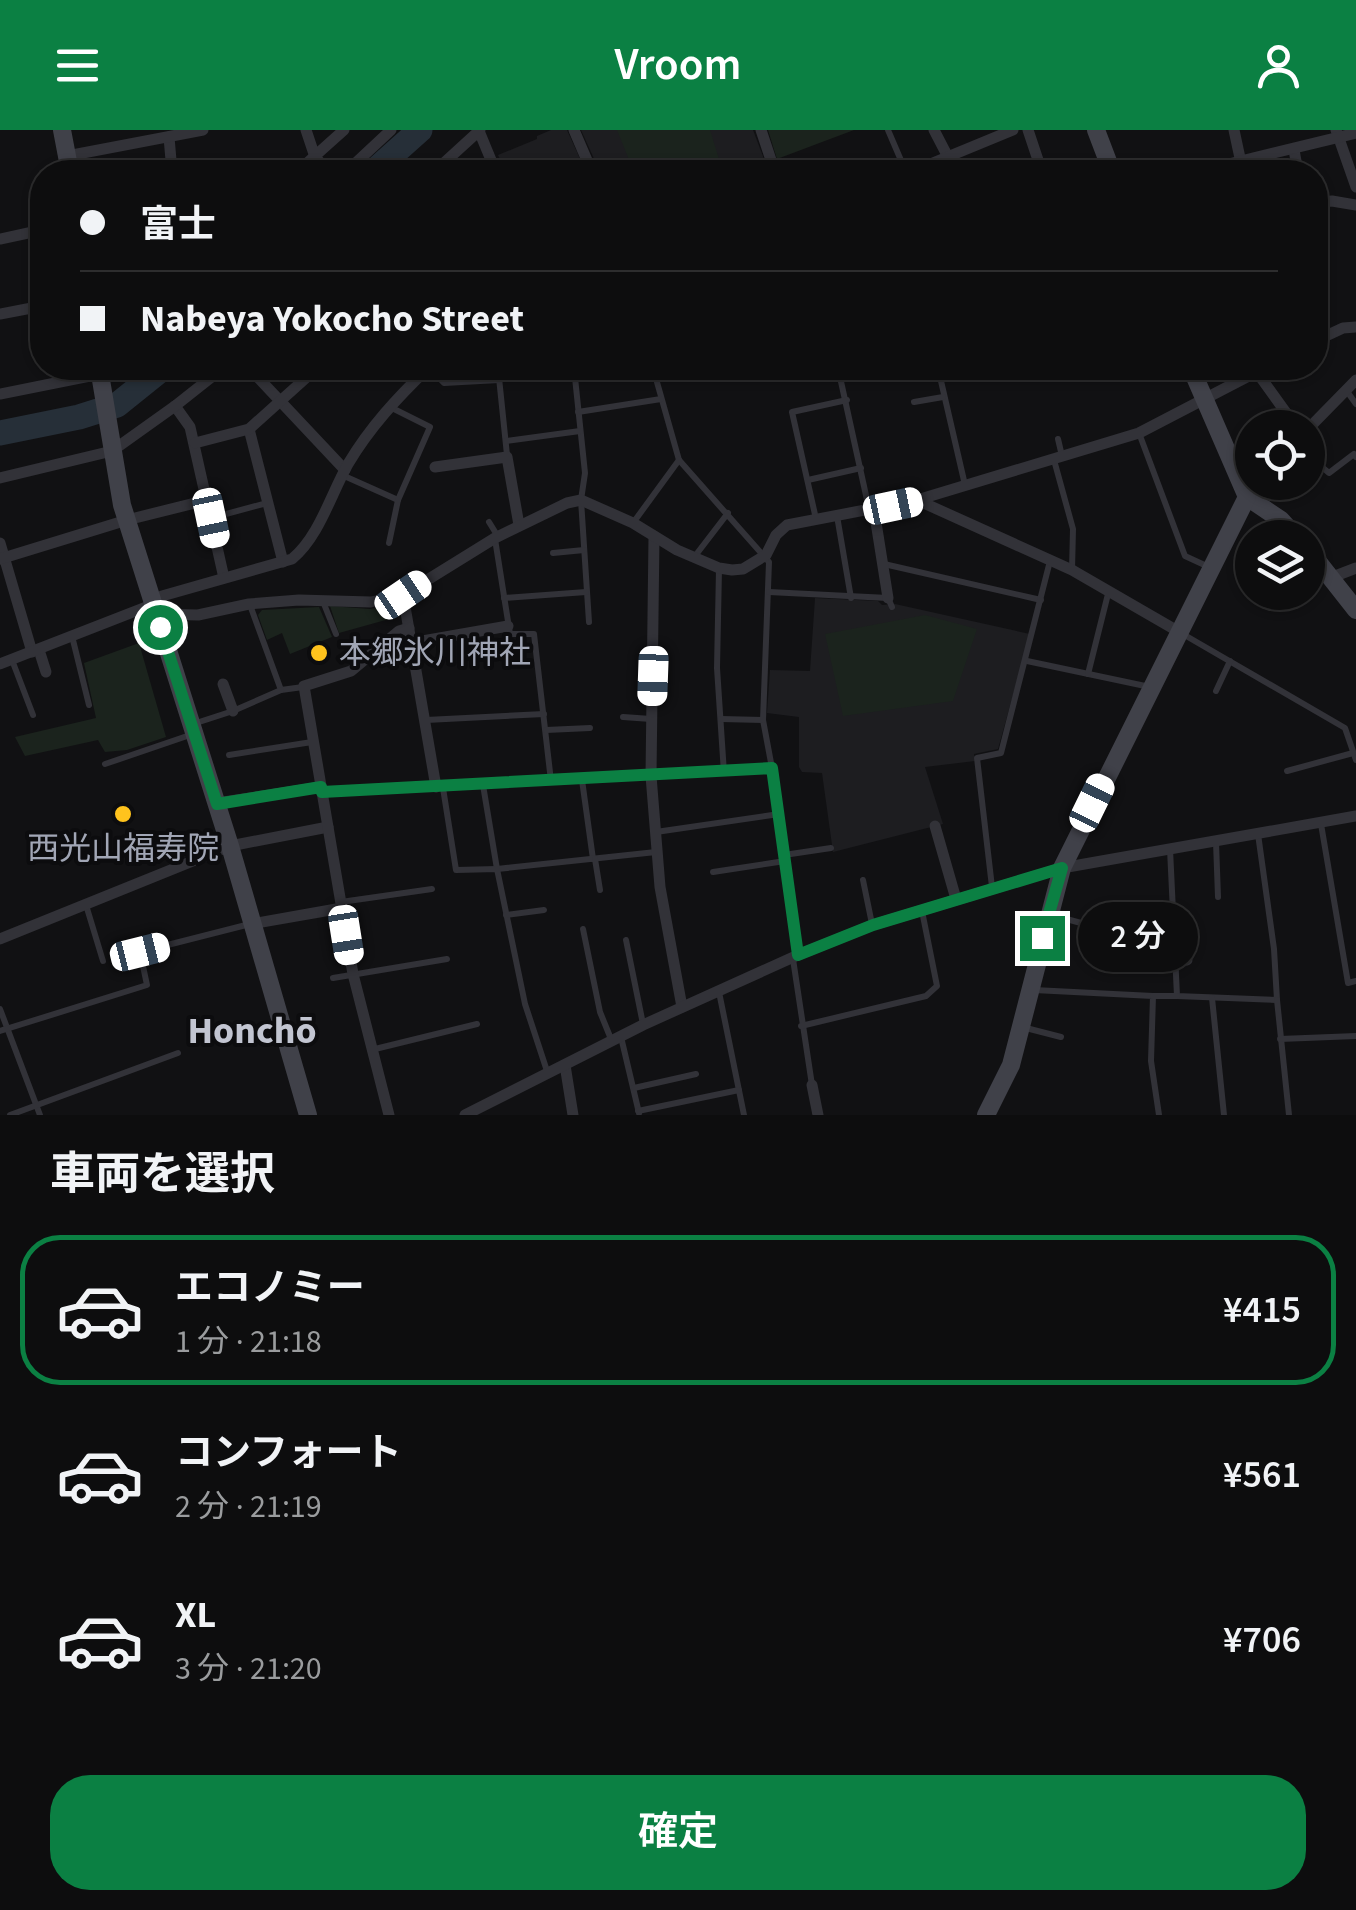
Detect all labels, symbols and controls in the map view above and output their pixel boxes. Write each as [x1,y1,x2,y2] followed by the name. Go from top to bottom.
[615,33,741,97] text: Vroom
[50,38,105,93] icon: menu
[1251,38,1306,93] icon: person
[140,198,216,252] text: 富士
[140,292,524,346] text: Nabeya Yokocho Street
[1235,410,1325,610] map controls
[1235,410,1325,500] button: locate
[861,485,925,527] car
[190,486,232,550] car
[1235,520,1325,610] button: layers
[370,566,436,624] car
[138,605,183,650] route start
[339,630,531,676] place label: 本郷氷川神社
[308,642,330,664] marker: 本郷氷川神社
[637,645,669,707] car
[1065,769,1119,837] car
[112,803,134,825] marker: 西光山福寿院
[27,826,219,872] place label: 西光山福寿院
[326,903,366,967] car
[1077,903,1197,973] callout: 2 分
[1111,914,1165,960] text: 2 分
[1020,916,1065,961] route end
[107,930,173,974] car
[187,1004,317,1058] district label: Honchō
[50,1143,275,1207] text: 車両を選択
[175,1261,365,1315] text: エコノミー
[55,1265,145,1355] icon: car
[1223,1283,1301,1337] text: ¥415
[175,1319,322,1365] text: 1 分 · 21:18
[175,1426,402,1480] text: コンフォート
[55,1430,145,1520] icon: car
[1223,1448,1301,1502] text: ¥561
[175,1484,322,1530] text: 2 分 · 21:19
[175,1588,216,1642] text: XL
[55,1595,145,1685] icon: car
[1223,1613,1301,1667] text: ¥706
[175,1646,322,1692] text: 3 分 · 21:20
[50,1775,1306,1890] button: 確定

